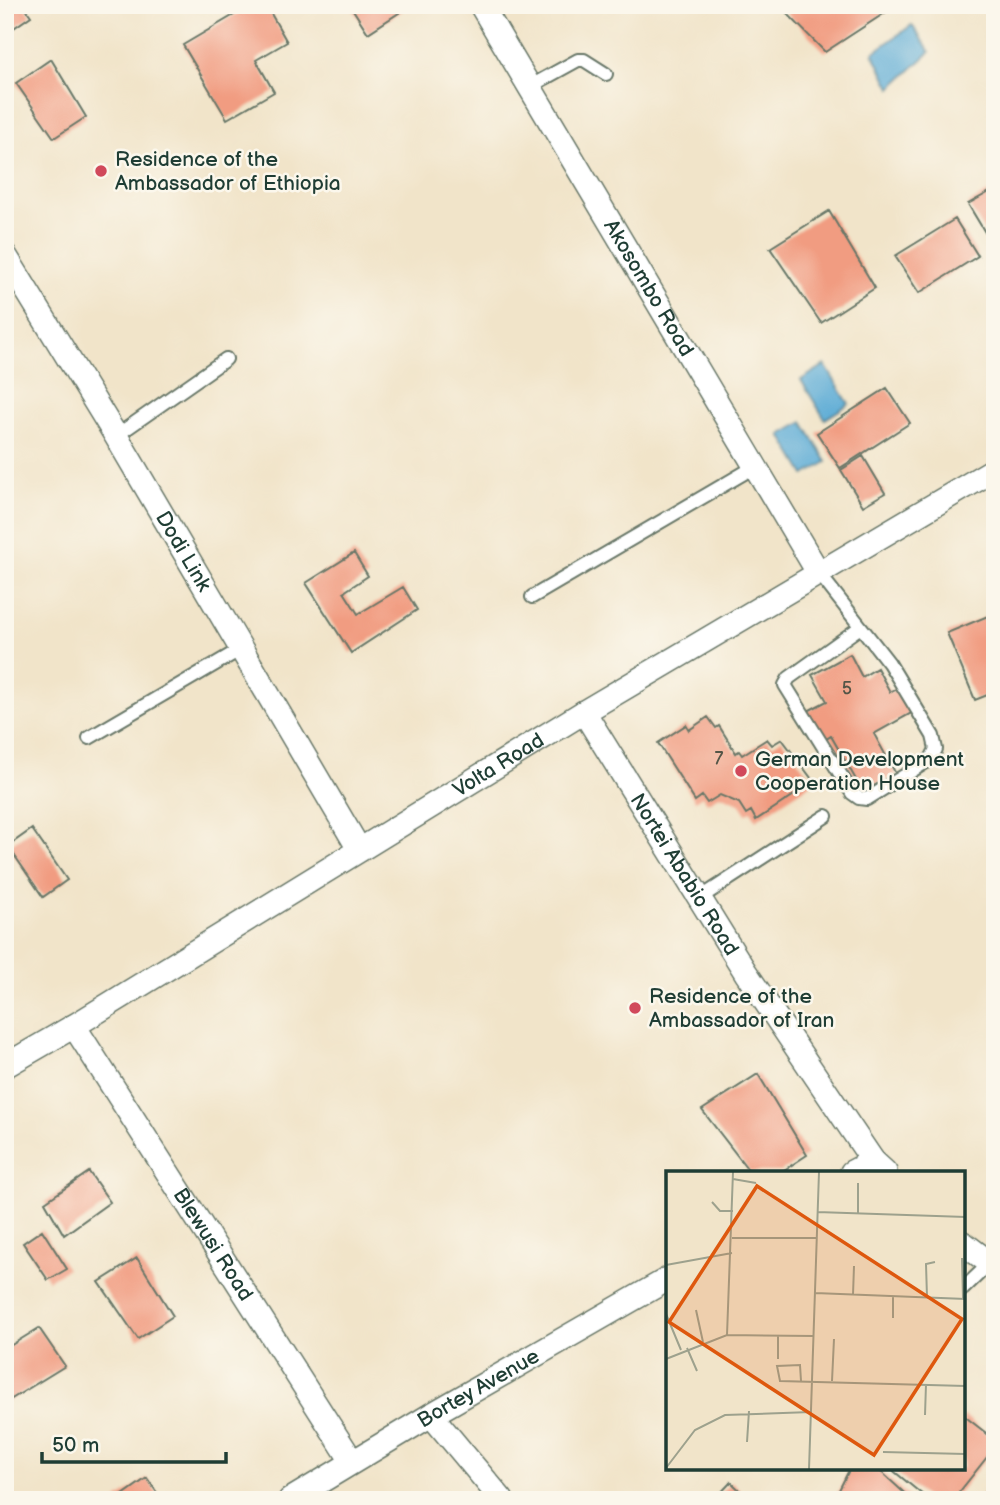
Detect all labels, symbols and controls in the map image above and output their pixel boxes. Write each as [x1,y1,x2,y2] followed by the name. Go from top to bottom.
[115,147,341,196] place label: Residence of the Ambassador of Ethiopia
[93,163,109,179] marker: Residence of the Ambassador of Ethiopia
[599,215,699,361] street label: Akosombo Road
[151,507,217,596] street label: Dodi Link
[842,678,852,699] house number: 5
[448,727,548,802] street label: Volta Road
[755,747,965,796] place label: German Development Cooperation House
[715,748,724,769] house number: 7
[733,763,749,779] marker: German Development Cooperation House
[625,789,744,960] street label: Nortei Ababio Road
[649,984,834,1033] place label: Residence of the Ambassador of Iran
[627,1000,643,1016] marker: Residence of the Ambassador of Iran
[666,1171,965,1470] inset map
[168,1183,259,1305] street label: Blewusi Road
[413,1343,544,1433] street label: Bortey Avenue
[42,1421,226,1465] scale bar
[52,1433,99,1458] text: 50 m

